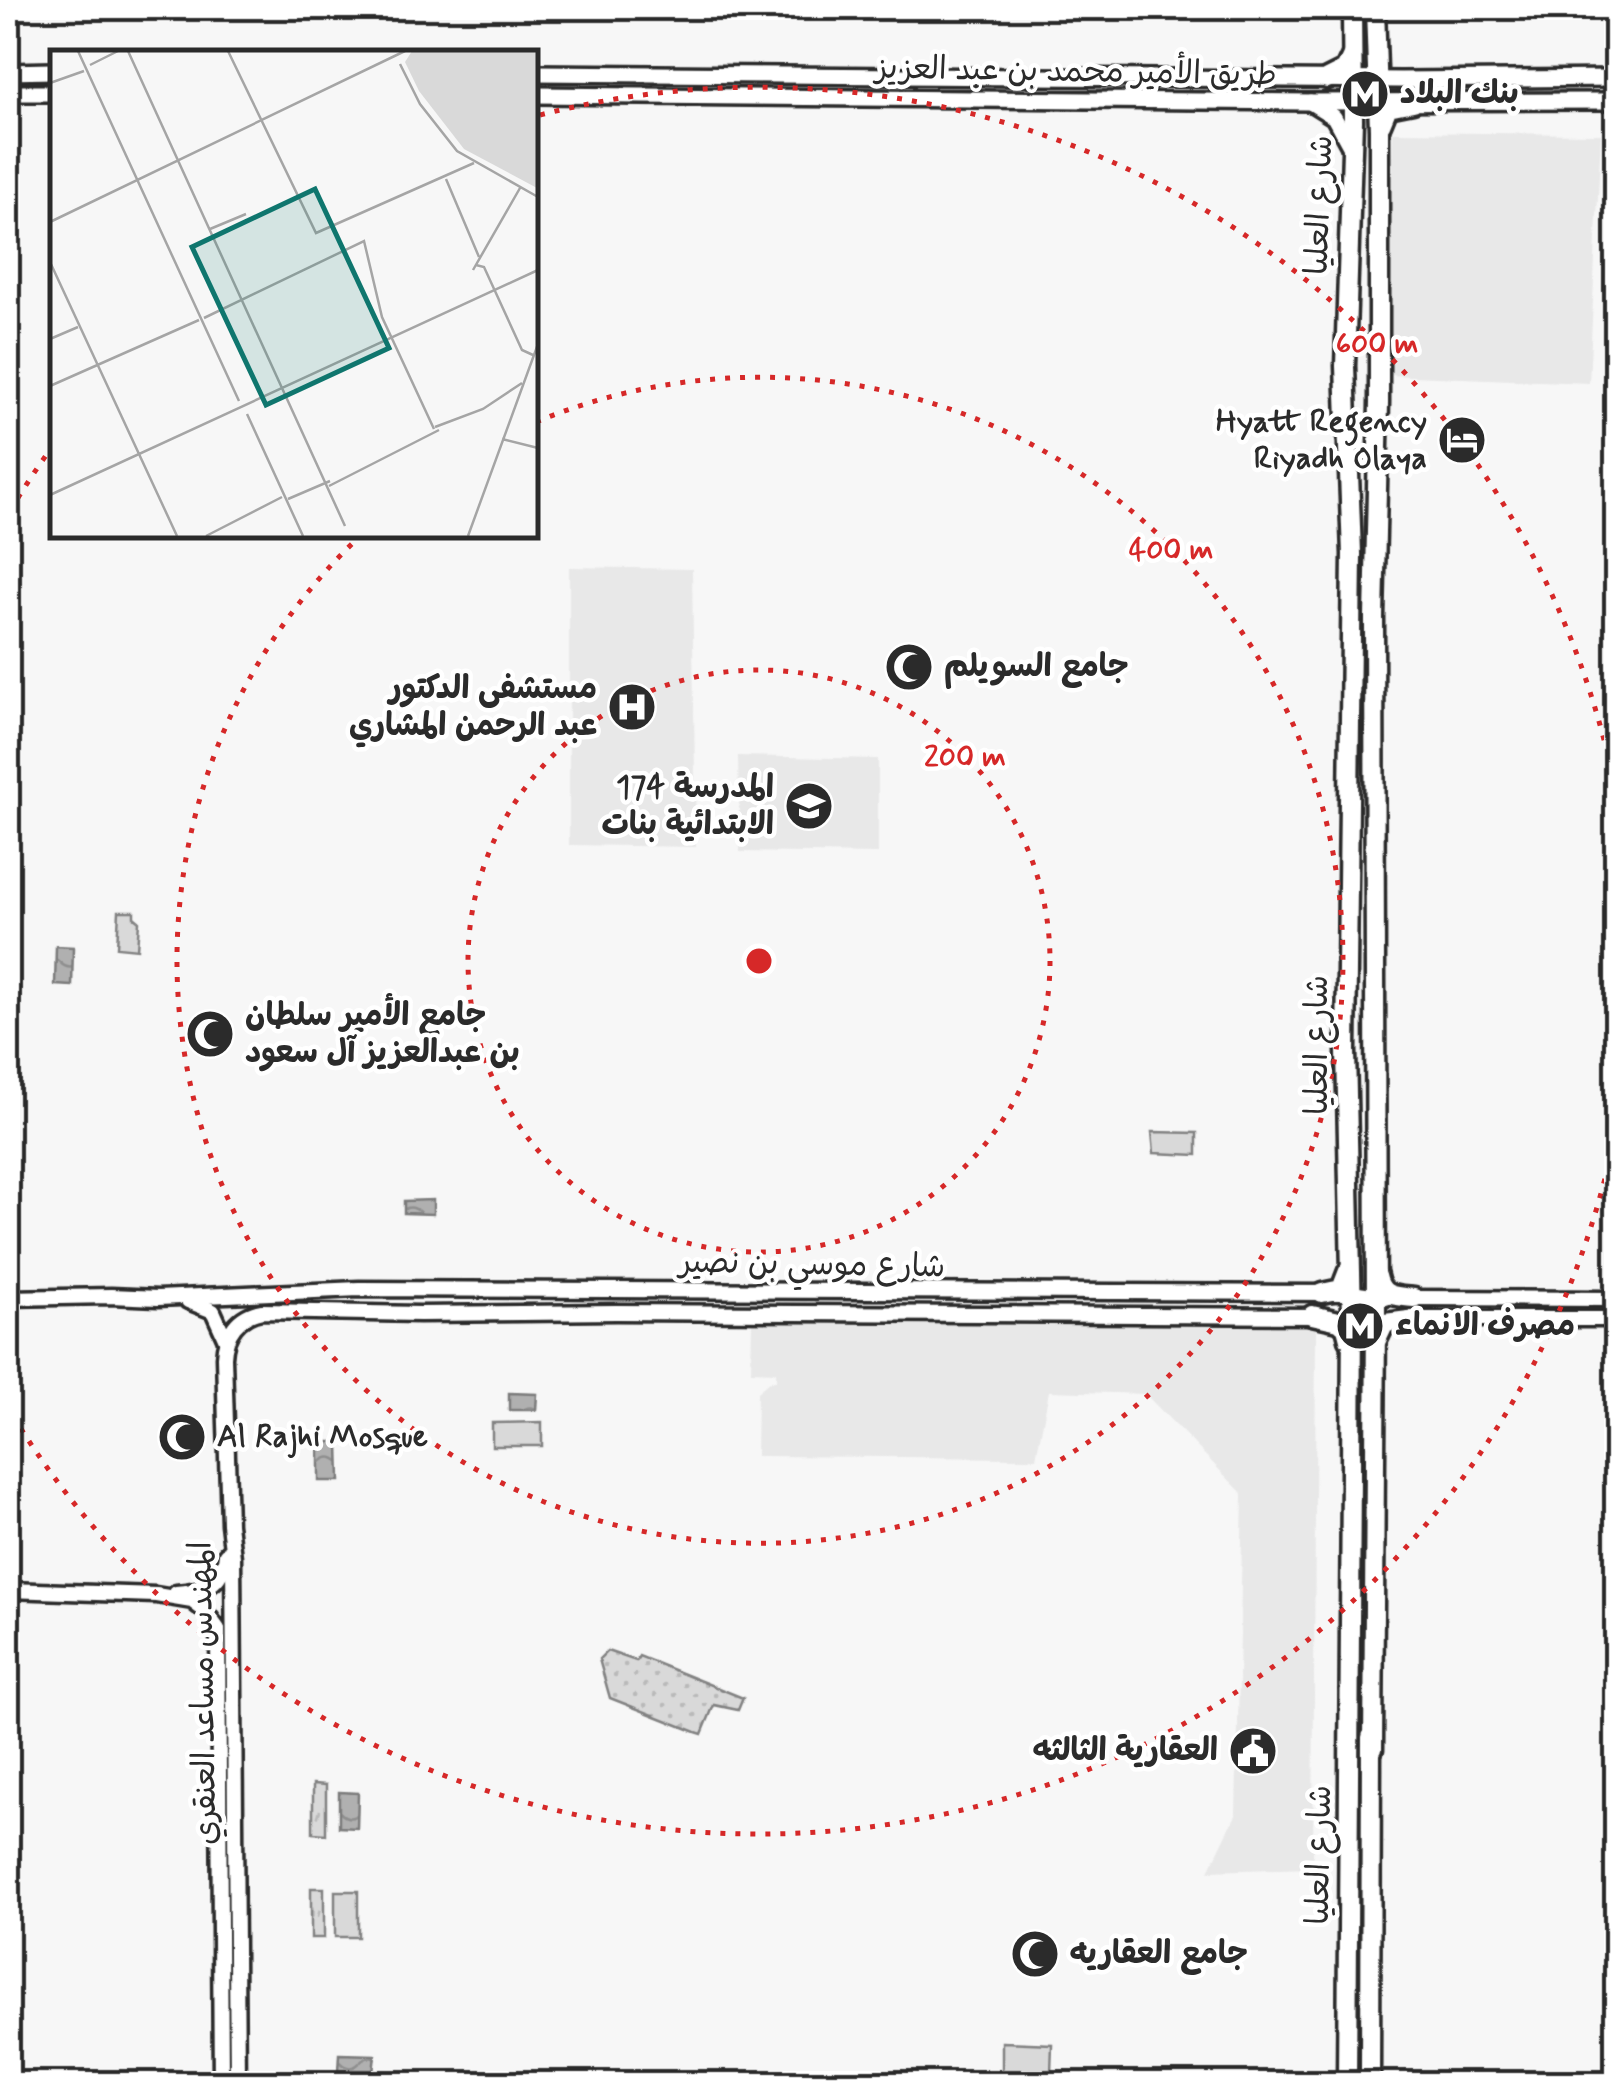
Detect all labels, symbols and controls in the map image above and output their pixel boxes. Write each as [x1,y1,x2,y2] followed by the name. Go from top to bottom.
[872,45,1277,97] street label: طريق الأمير محمد بن عبد العزيز
[50,50,538,538] inset map
[1339,68,1391,120] metro station icon: بنك البلاد
[1400,73,1519,115] place label: بنك البلاد
[1297,134,1343,276] street label: شارع العليا
[1336,325,1418,364] text: 600 m
[1216,401,1427,480] place label: Hyatt Regency Riyadh Olaya
[1436,414,1488,466] hotel icon: Hyatt Regency Riyadh Olaya
[1129,531,1213,570] text: 400 m
[883,641,935,693] mosque icon: جامع السويلم
[944,646,1129,689] place label: جامع السويلم
[349,668,597,748] place label: مستشفى الدكتور عبد الرحمن المشاري
[606,681,658,733] hospital icon: مستشفى الدكتور عبد الرحمن المشاري
[924,738,1006,777] text: 200 m
[601,767,774,846] place label: المدرسة 174 الابتدائية بنات
[783,780,835,832] school or university icon: المدرسة 174 الابتدائية بنات
[741,943,777,979] centre of rings
[1297,975,1339,1115] street label: شارع العليا
[245,993,520,1074] place label: جامع الأمير سلطان بن عبدالعزيز آل سعود
[184,1008,236,1060] mosque icon: جامع الأمير سلطان بن عبدالعزيز آل سعود
[675,1242,946,1293] street label: شارع موسي بن نصير
[1334,1300,1386,1352] metro station icon: مصرف الانماء
[1395,1305,1575,1347] place label: مصرف الانماء
[156,1411,208,1463] mosque icon: Al Rajhi Mosque
[217,1416,428,1459] place label: Al Rajhi Mosque
[180,1541,228,1845] street label: المهندس مساعد العنقري
[1227,1725,1279,1777] public building icon: العقارية الثالثه
[1032,1730,1218,1772] place label: العقارية الثالثه
[1298,1785,1342,1925] street label: شارع العليا
[1009,1928,1061,1980] mosque icon: جامع العقاريه
[1070,1933,1248,1975] place label: جامع العقاريه

